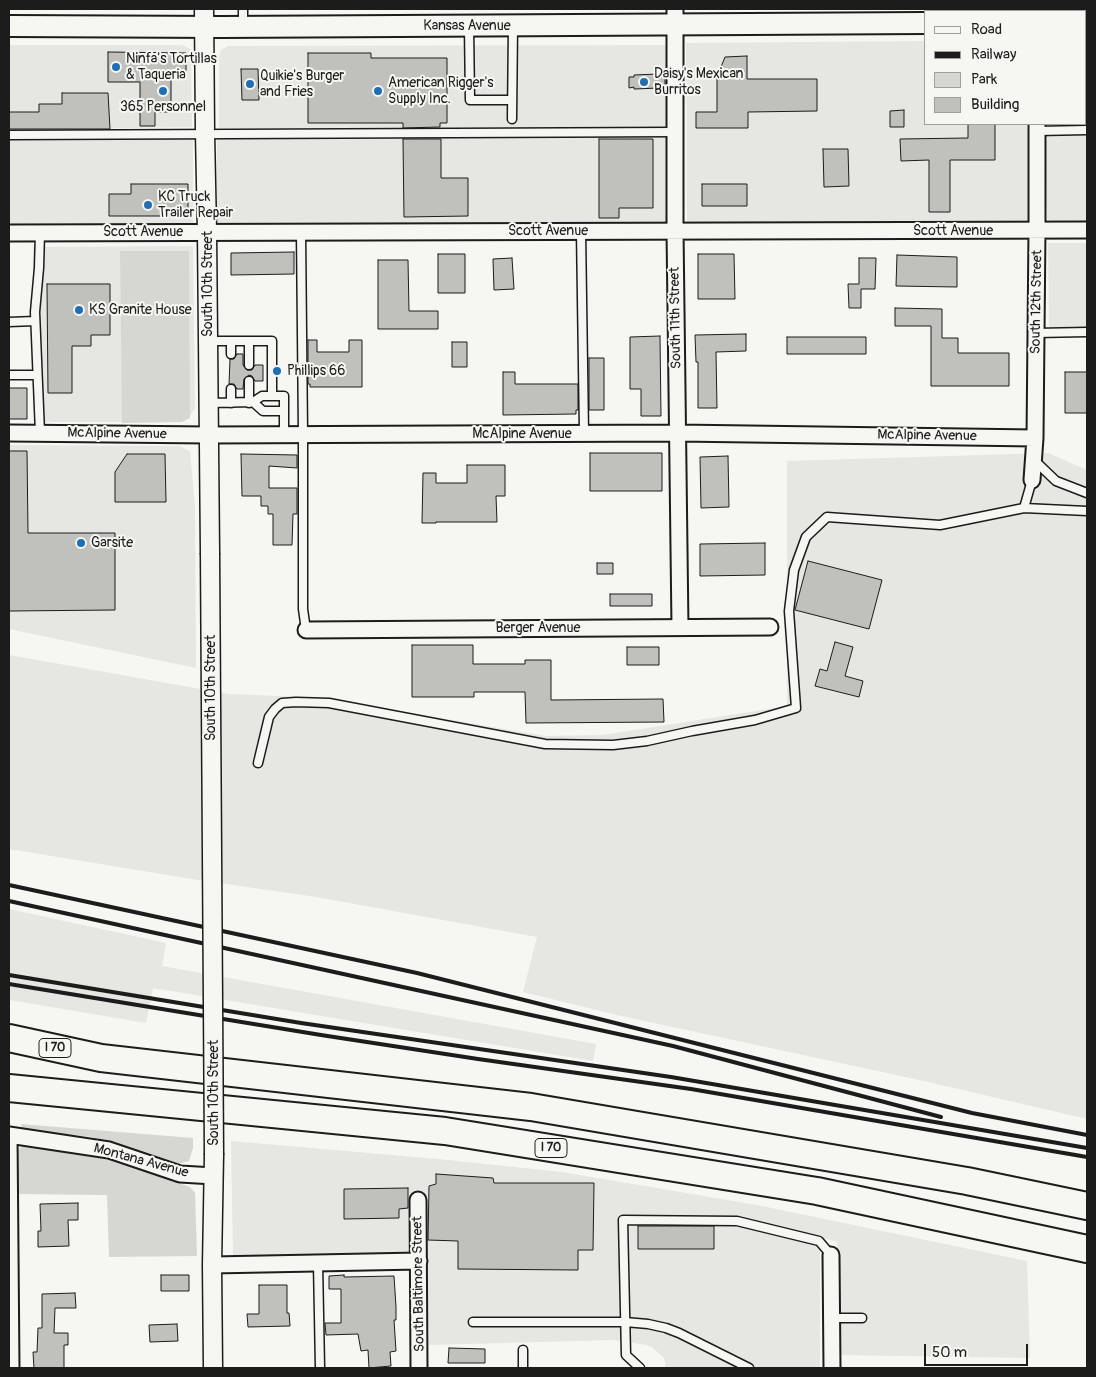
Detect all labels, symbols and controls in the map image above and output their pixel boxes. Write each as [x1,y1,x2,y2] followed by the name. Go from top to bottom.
[924,10,1086,125] legend
[423,18,511,34] street label: Kansas Avenue
[971,20,1002,39] text: Road
[971,45,1016,64] text: Railway
[126,51,217,84] place label: Ninfa's Tortillas & Taqueria
[110,61,122,73] marker: Ninfa's Tortillas & Taqueria
[654,66,743,98] place label: Daisy's Mexican Burritos
[260,68,344,100] place label: Quikie's Burger and Fries
[971,70,997,89] text: Park
[388,75,493,108] place label: American Rigger's Supply Inc.
[638,76,650,88] marker: Daisy's Mexican Burritos
[244,78,256,90] marker: Quikie's Burger and Fries
[157,85,169,97] marker: 365 Personnel
[372,85,384,97] marker: American Rigger's Supply Inc.
[971,95,1019,114] text: Building
[120,99,206,115] place label: 365 Personnel
[158,189,233,222] place label: KC Truck Trailer Repair
[142,199,154,211] marker: KC Truck Trailer Repair
[508,223,588,239] street label: Scott Avenue
[913,223,993,239] street label: Scott Avenue
[103,224,183,240] street label: Scott Avenue
[200,231,216,337] street label: South 10th Street
[1028,250,1046,354] street label: South 12th Street
[667,267,685,369] street label: South 11th Street
[89,302,192,318] place label: KS Granite House
[73,304,85,316] marker: KS Granite House
[287,363,345,379] place label: Phillips 66
[271,365,283,377] marker: Phillips 66
[67,425,167,443] street label: McAlpine Avenue
[472,426,572,442] street label: McAlpine Avenue
[877,427,977,445] street label: McAlpine Avenue
[91,535,133,551] place label: Garsite
[75,537,87,549] marker: Garsite
[496,620,580,636] street label: Berger Avenue
[203,635,219,741] street label: South 10th Street
[39,1038,71,1058] road number: I 70
[206,1040,222,1146] street label: South 10th Street
[535,1138,567,1158] road number: I 70
[92,1140,190,1182] street label: Montana Avenue
[409,1216,429,1352] street label: South Baltimore Street
[926,1334,1030,1366] scale bar
[932,1343,967,1362] text: 50 m

